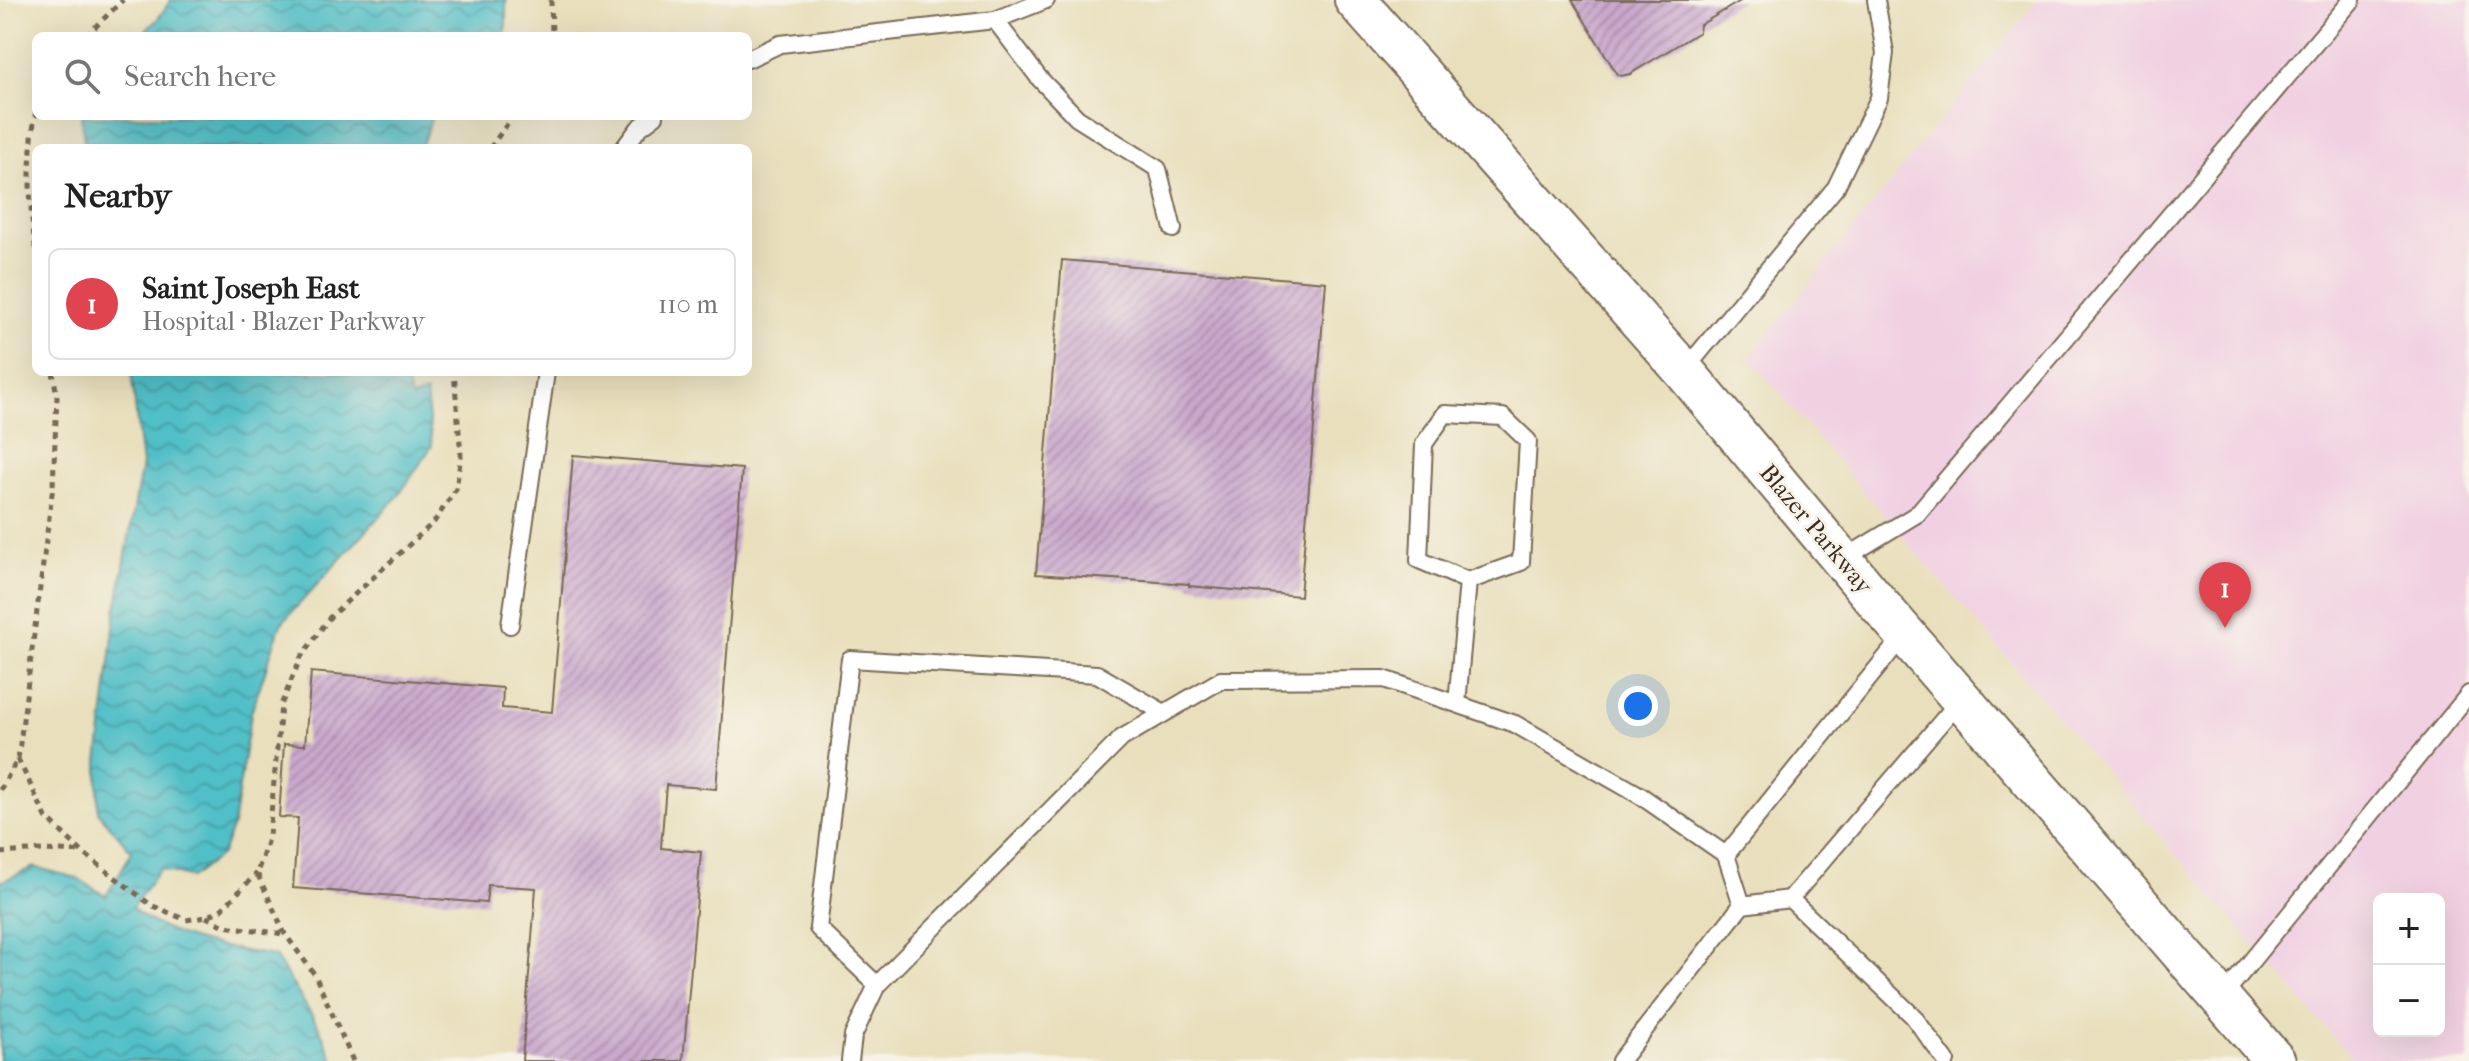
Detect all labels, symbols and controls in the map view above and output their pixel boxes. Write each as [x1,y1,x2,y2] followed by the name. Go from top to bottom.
[32,32,752,120] search box
[60,54,104,98] icon: search
[124,59,276,94] text: Search here
[64,176,171,216] text: Nearby
[142,271,360,306] text: Saint Joseph East
[87,289,97,320] text: 1
[658,289,718,320] text: 110 m
[142,306,425,337] text: Hospital · Blazer Parkway
[1754,459,1879,600] street label: Blazer Parkway
[2199,562,2251,628] pin: 1
[1618,686,1658,726] your location
[2373,893,2445,1037] map controls
[2373,893,2445,965] button: +
[2373,965,2445,1037] button: −

